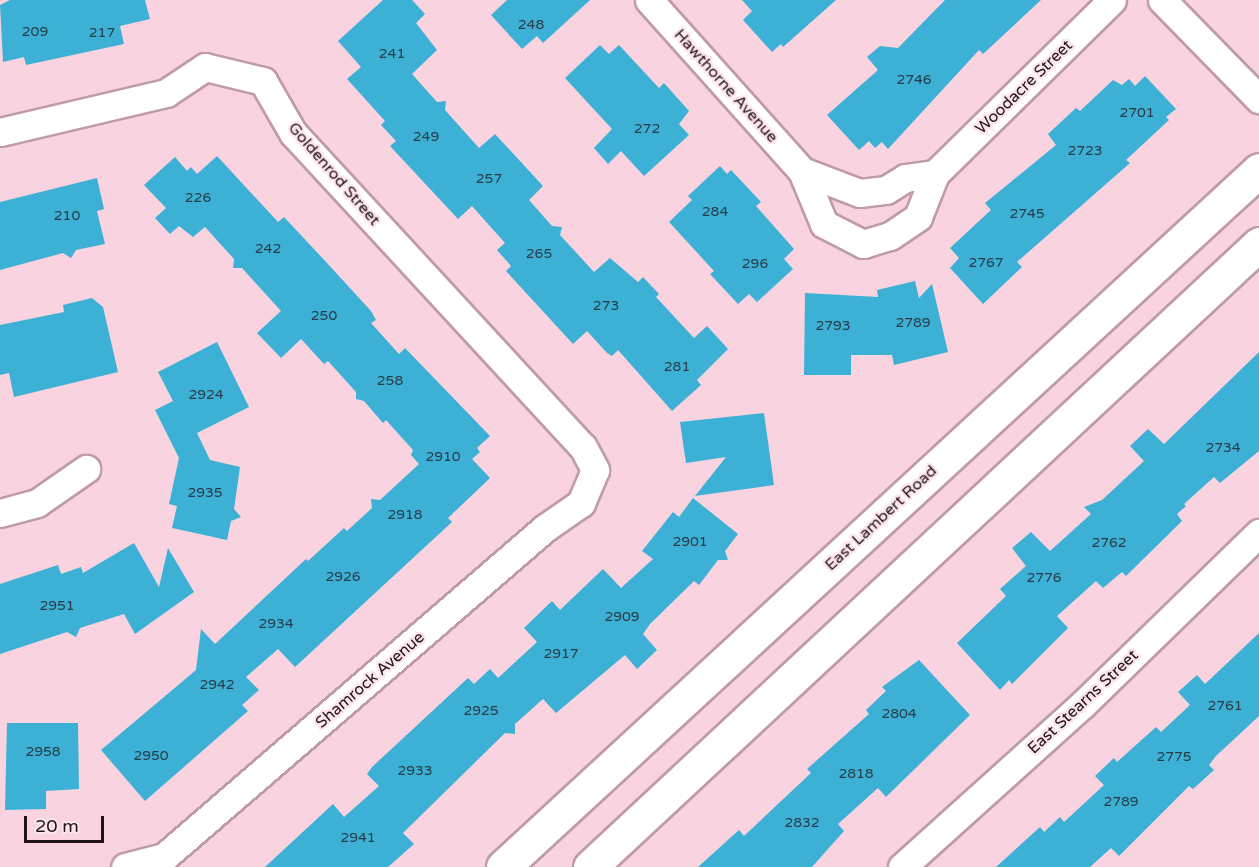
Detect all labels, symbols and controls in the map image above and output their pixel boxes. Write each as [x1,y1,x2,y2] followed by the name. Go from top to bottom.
[518,17,544,33] house number: 248
[22,24,48,40] house number: 209
[89,25,115,41] house number: 217
[670,25,782,147] street label: Hawthorne Avenue
[972,36,1076,138] street label: Woodacre Street
[379,46,405,62] house number: 241
[896,72,932,88] house number: 2746
[1119,105,1155,121] house number: 2701
[284,119,384,229] street label: Goldenrod Street
[634,121,660,137] house number: 272
[413,129,439,145] house number: 249
[1067,143,1103,159] house number: 2723
[476,171,502,187] house number: 257
[185,190,211,206] house number: 226
[702,204,728,220] house number: 284
[1009,206,1045,222] house number: 2745
[54,208,80,224] house number: 210
[255,241,281,257] house number: 242
[526,246,552,262] house number: 265
[968,255,1004,271] house number: 2767
[742,256,768,272] house number: 296
[593,298,619,314] house number: 273
[311,308,337,324] house number: 250
[895,315,931,331] house number: 2789
[815,318,851,334] house number: 2793
[664,359,690,375] house number: 281
[377,373,403,389] house number: 258
[188,387,224,403] house number: 2924
[1205,440,1241,456] house number: 2734
[425,449,461,465] house number: 2910
[821,461,941,575] street label: East Lambert Road
[187,485,223,501] house number: 2935
[387,507,423,523] house number: 2918
[672,534,708,550] house number: 2901
[1091,535,1127,551] house number: 2762
[325,569,361,585] house number: 2926
[1026,570,1062,586] house number: 2776
[39,598,75,614] house number: 2951
[604,609,640,625] house number: 2909
[258,616,294,632] house number: 2934
[312,628,428,732] street label: Shamrock Avenue
[543,646,579,662] house number: 2917
[1024,646,1142,758] street label: East Stearns Street
[199,677,235,693] house number: 2942
[1207,698,1243,714] house number: 2761
[463,703,499,719] house number: 2925
[881,706,917,722] house number: 2804
[25,744,61,760] house number: 2958
[133,748,169,764] house number: 2950
[1156,749,1192,765] house number: 2775
[397,763,433,779] house number: 2933
[838,766,874,782] house number: 2818
[1103,794,1139,810] house number: 2789
[27,804,106,842] scale bar
[35,815,79,837] text: 20 m
[784,815,820,831] house number: 2832
[340,830,376,846] house number: 2941

